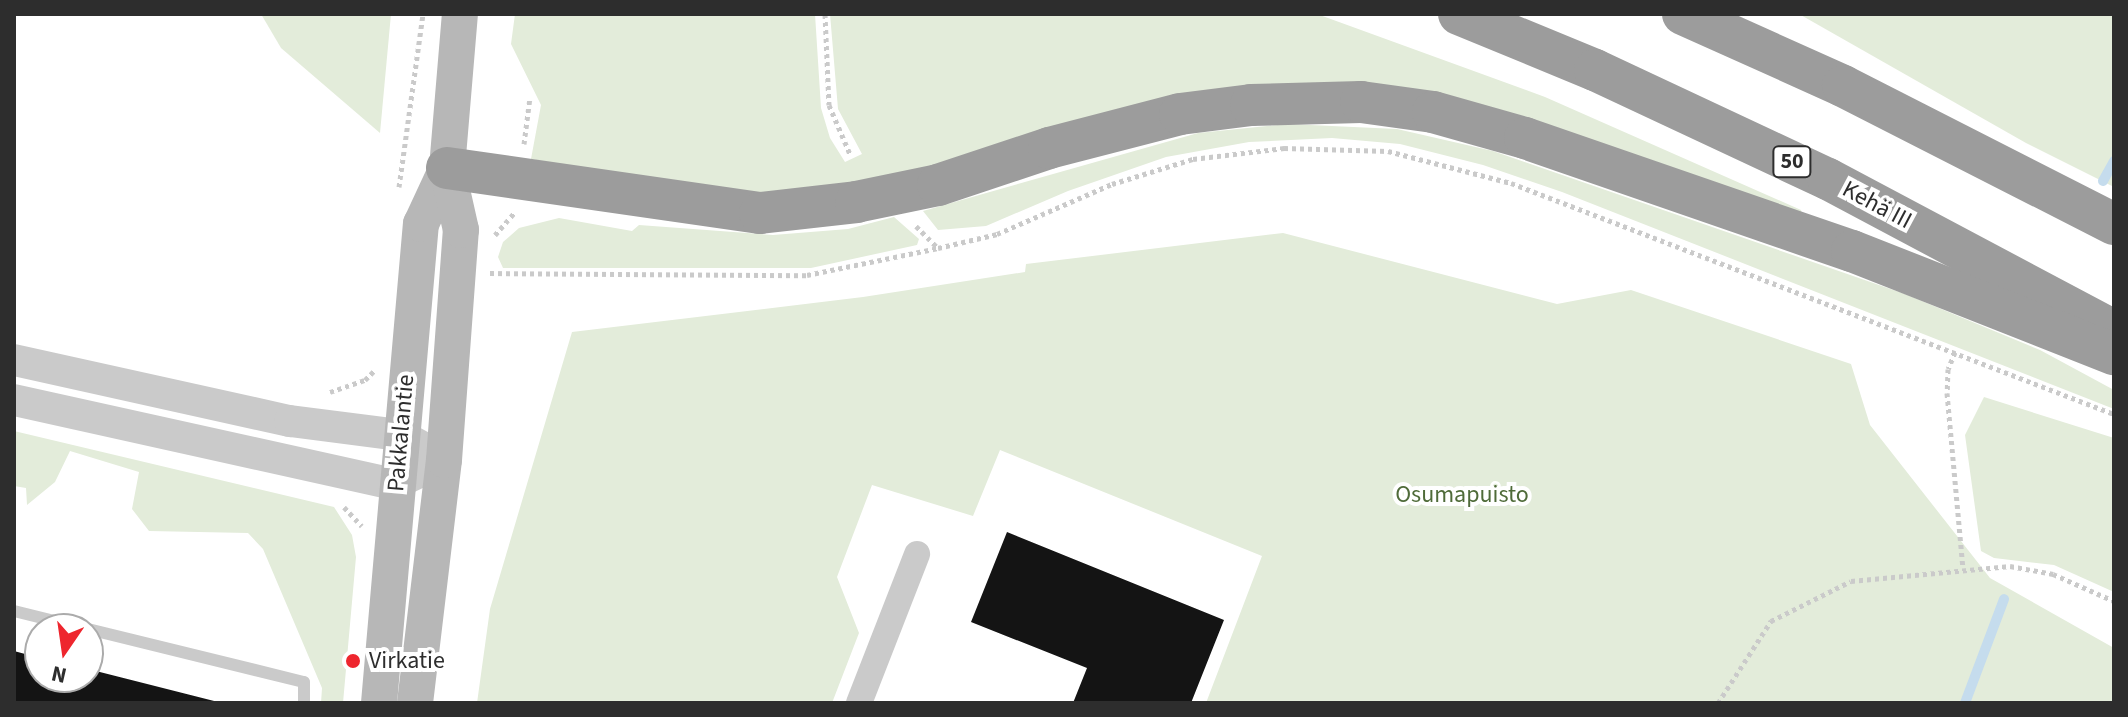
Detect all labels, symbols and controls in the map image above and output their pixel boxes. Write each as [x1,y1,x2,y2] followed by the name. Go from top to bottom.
[1772,144,1812,180] road number: 50
[1837,175,1917,235] street label: Kehä III
[382,373,420,493] street label: Pakkalantie
[1395,481,1529,509] park label: Osumapuisto
[24,613,104,693] north arrow
[369,647,445,675] place label: Virkatie
[344,652,362,670] marker: Virkatie
[48,657,70,692] text: N

